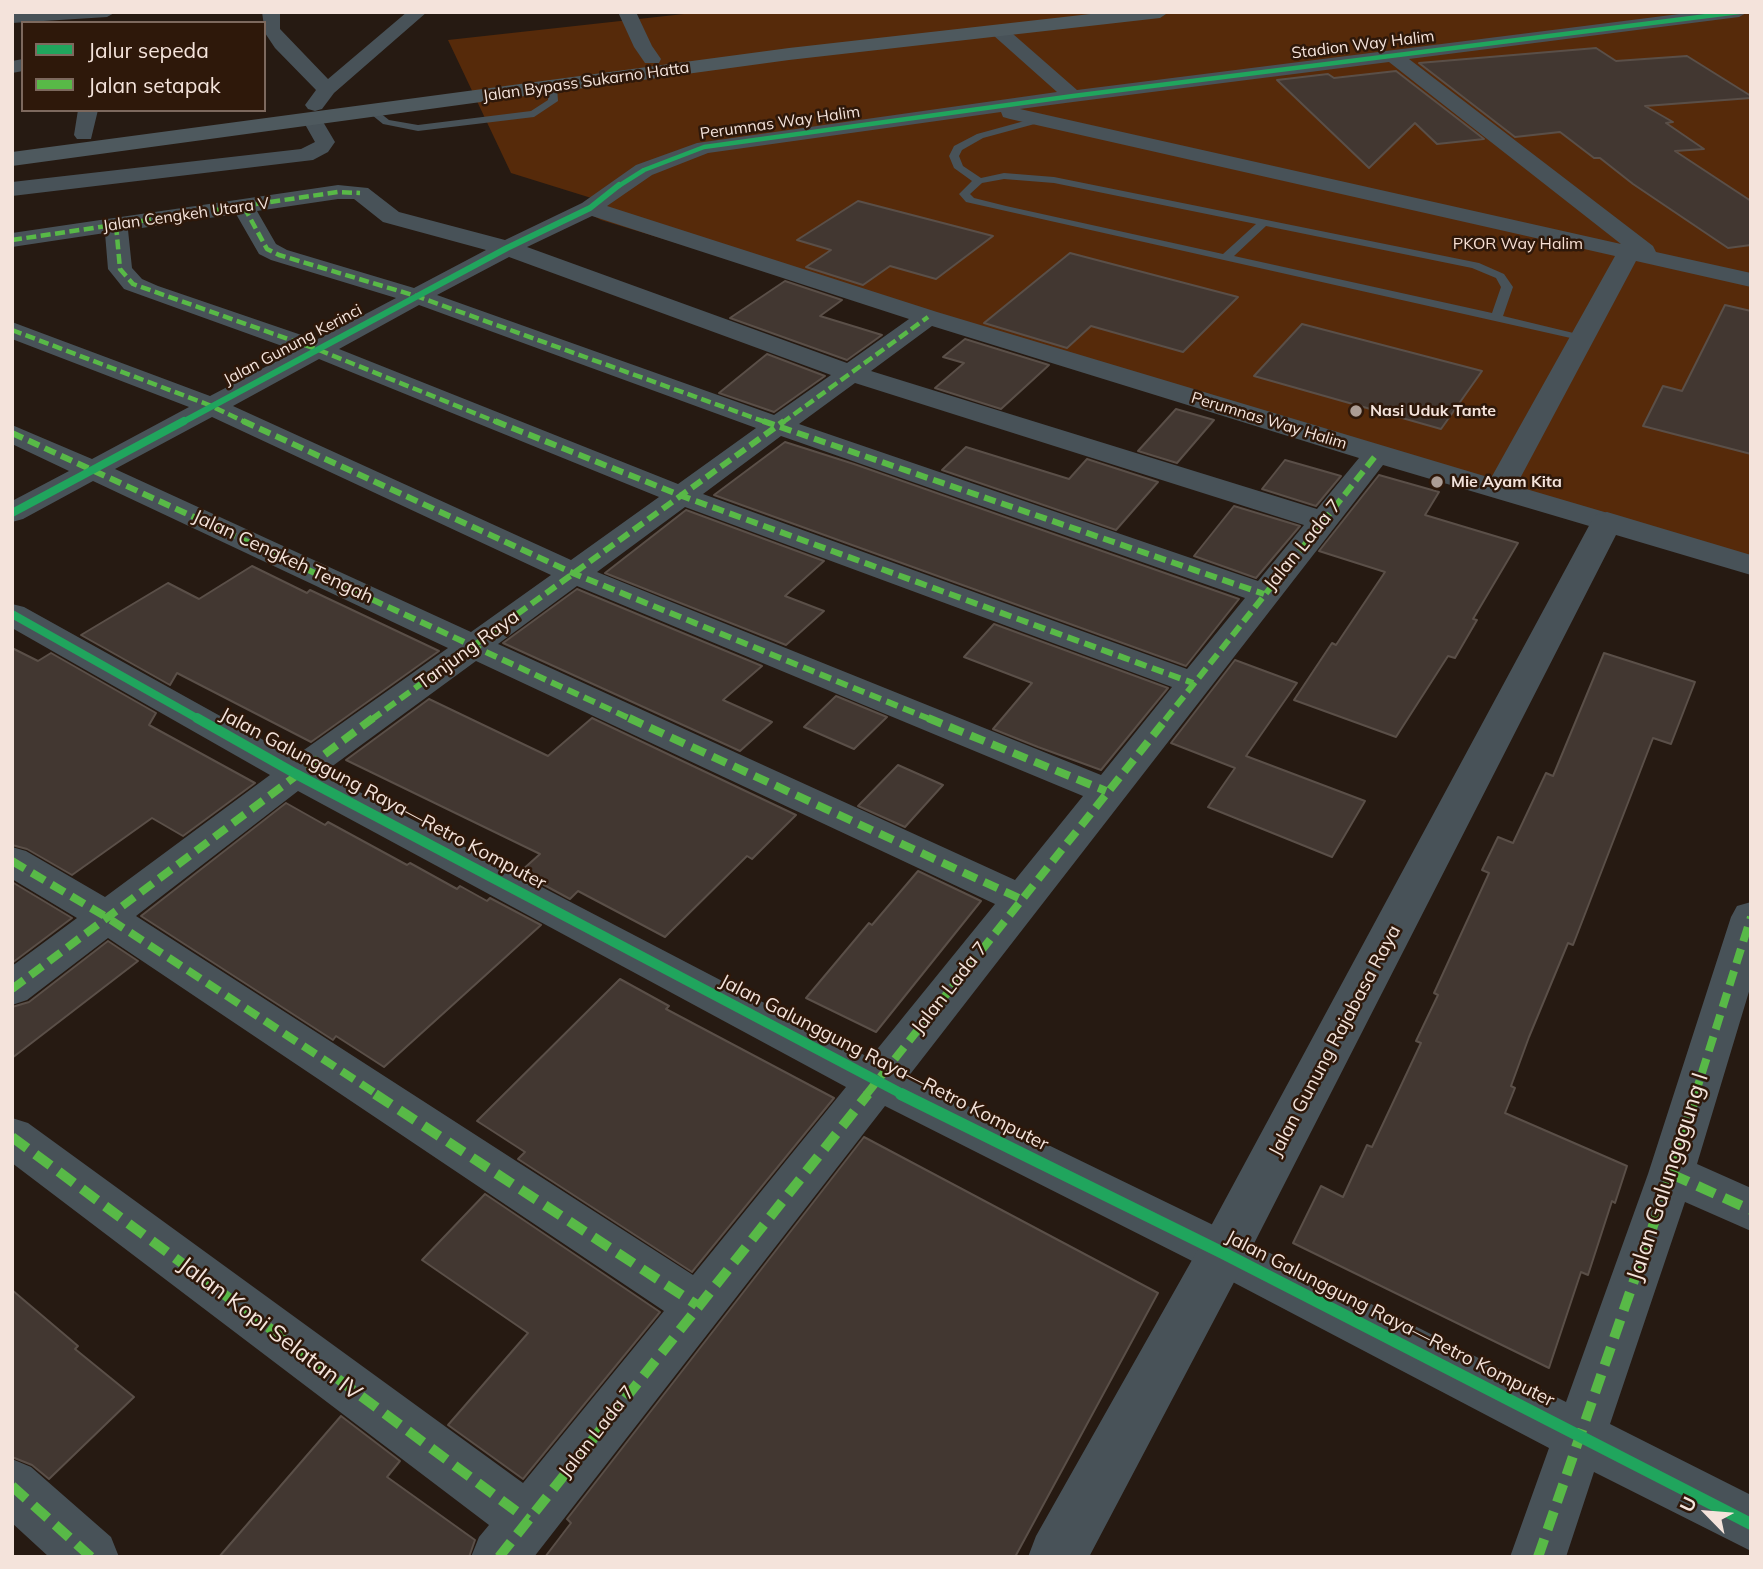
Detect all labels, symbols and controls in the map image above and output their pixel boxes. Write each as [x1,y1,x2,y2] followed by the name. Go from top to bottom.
[21,21,266,112] legend
[1290,27,1436,63] street label: Stadion Way Halim
[88,37,209,63] text: Jalur sepeda
[482,58,690,106] street label: Jalan Bypass Sukarno Hatta
[88,72,221,98] text: Jalan setapak
[699,102,861,144] street label: Perumnas Way Halim
[102,194,270,236] street label: Jalan Cengkeh Utara V
[1453,234,1583,254] park label: PKOR Way Halim
[221,300,365,390] street label: Jalan Gunung Kerinci
[1189,388,1349,454] street label: Perumnas Way Halim
[1370,401,1496,421] place label: Nasi Uduk Tante
[1348,403,1364,419] marker: Nasi Uduk Tante
[1451,472,1562,492] place label: Mie Ayam Kita
[1429,474,1445,490] marker: Mie Ayam Kita
[1259,495,1347,595] street label: Jalan Lada 7
[189,505,377,609] street label: Jalan Cengkeh Tengah
[412,605,524,695] street label: Tanjung Raya
[216,703,550,895] street label: Jalan Galunggung Raya—Retro Komputer
[1264,921,1406,1161] street label: Jalan Gunung Rajabasa Raya
[907,937,993,1039] street label: Jalan Lada 7
[716,970,1052,1156] street label: Jalan Galunggung Raya—Retro Komputer
[1621,1069,1715,1285] street label: Jalan Galungggung I
[1222,1226,1558,1412] street label: Jalan Galunggung Raya—Retro Komputer
[173,1251,367,1407] street label: Jalan Kopi Selatan IV
[554,1381,640,1483] street label: Jalan Lada 7
[1672,1478,1742,1548] north arrow
[1674,1493,1702,1516] text: U

